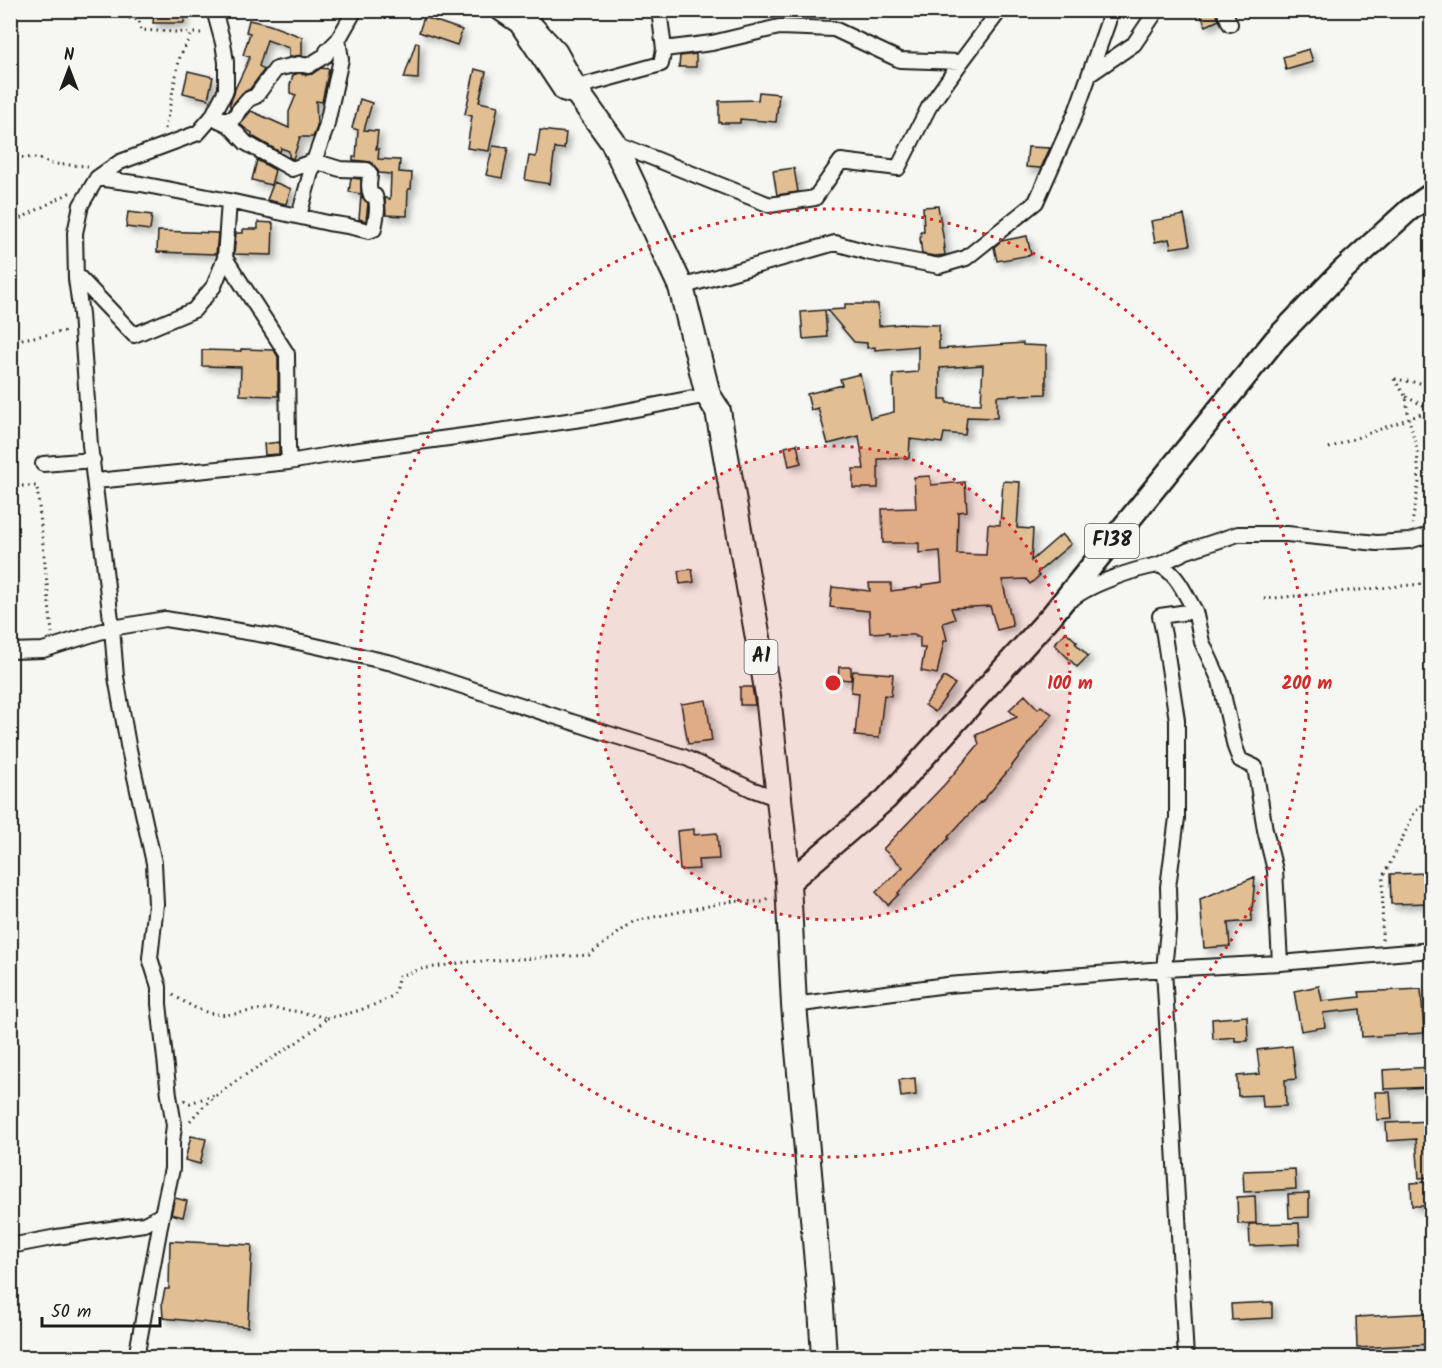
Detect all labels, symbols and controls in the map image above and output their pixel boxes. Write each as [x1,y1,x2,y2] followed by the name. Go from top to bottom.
[39,39,99,99] north arrow
[64,43,74,68] text: N
[1085,524,1139,558] road number: F138
[744,640,777,674] road number: A1
[1047,670,1093,699] text: 100 m
[1282,670,1333,699] text: 200 m
[823,673,843,693] centre of rings
[42,1290,160,1328] scale bar
[51,1298,91,1327] text: 50 m

